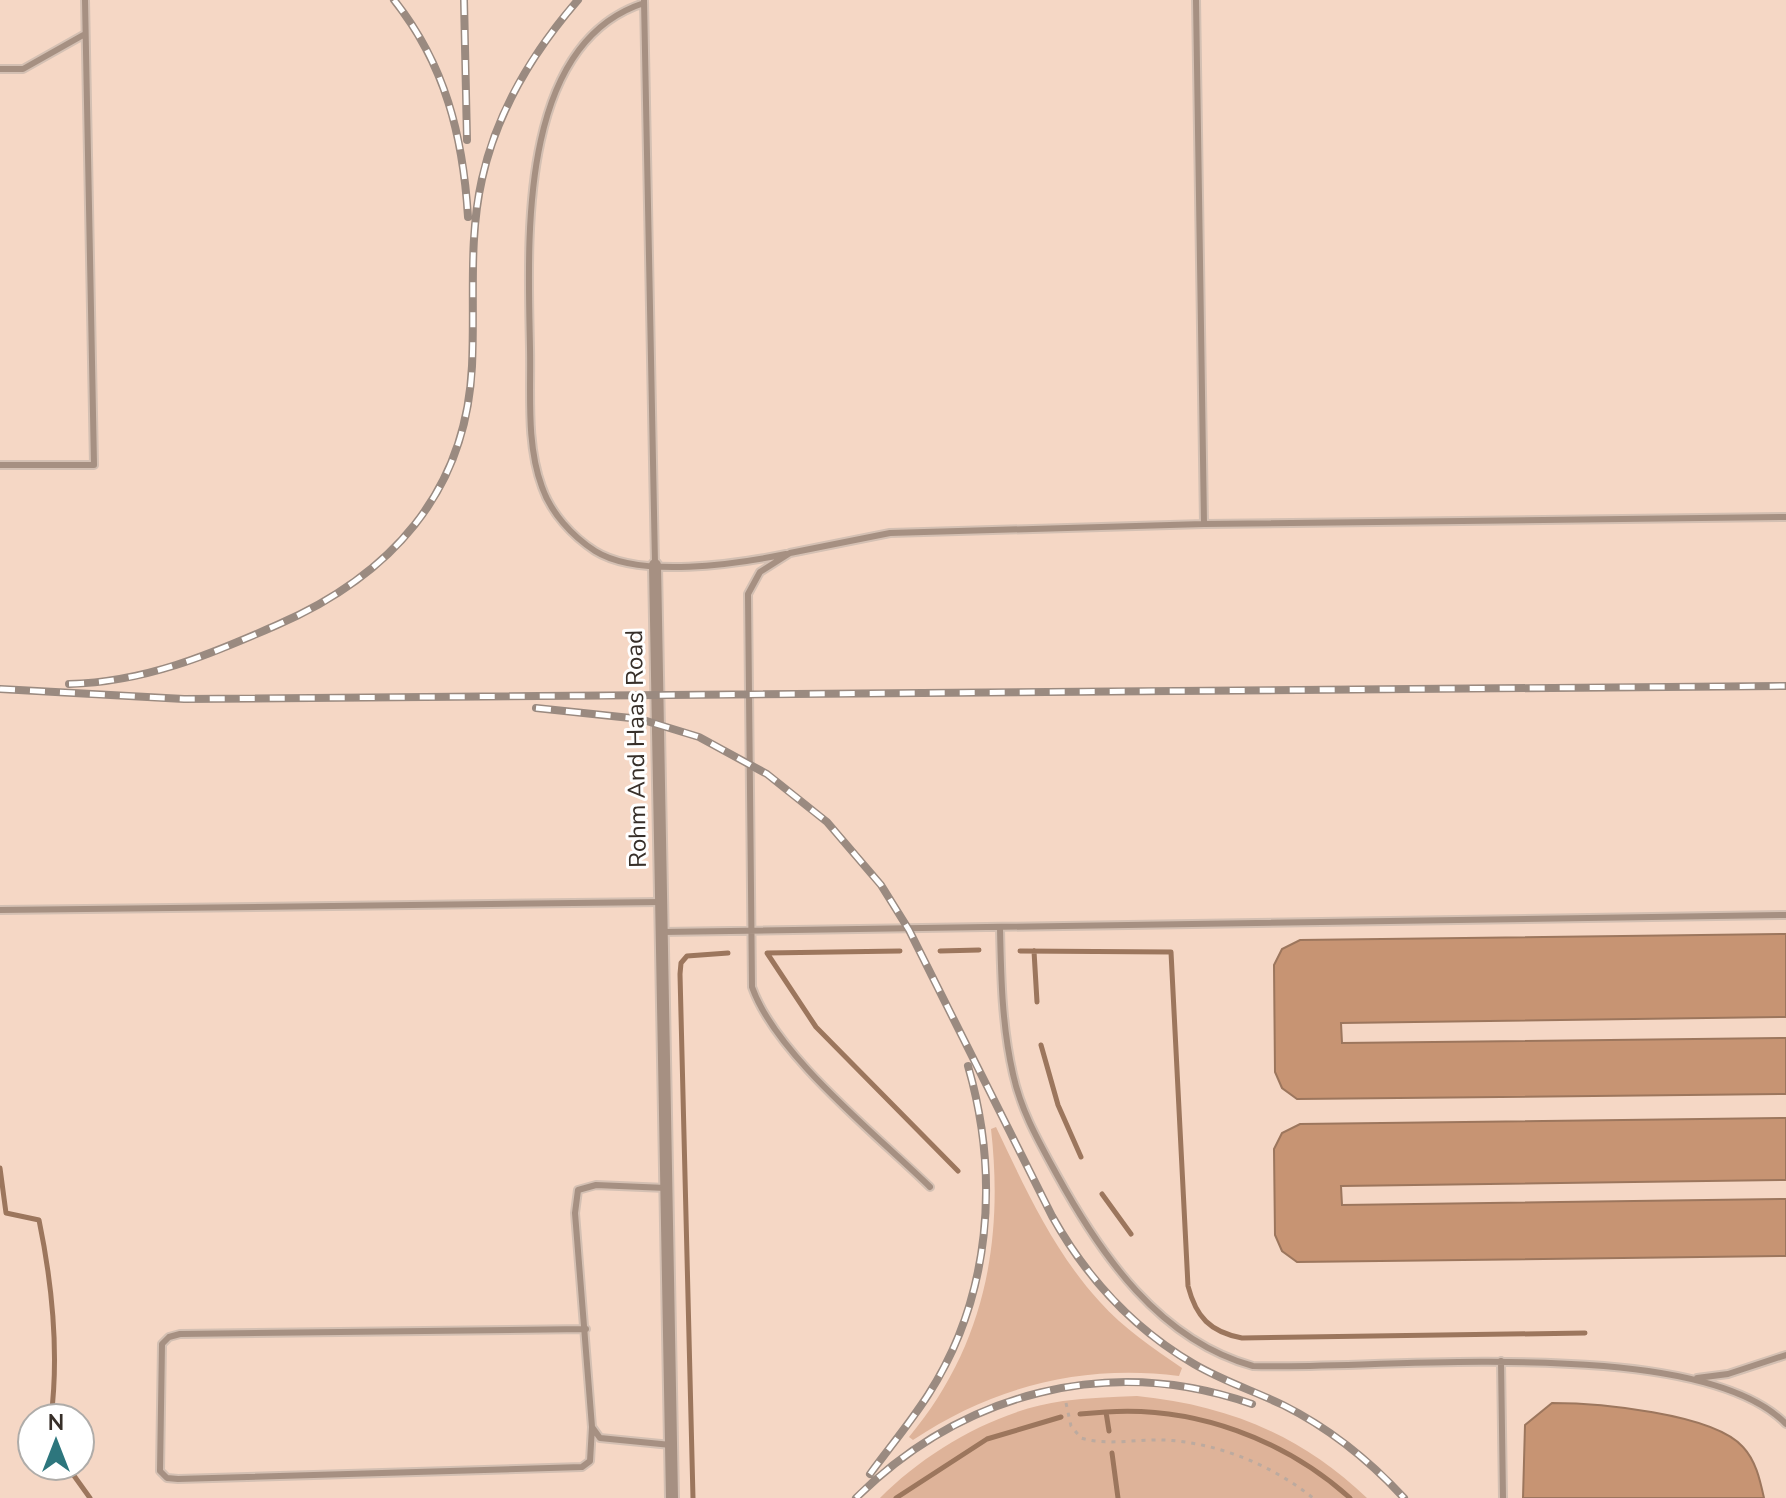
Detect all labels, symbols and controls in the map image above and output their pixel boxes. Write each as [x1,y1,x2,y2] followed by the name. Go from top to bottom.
[618,630,654,868] street label: Rohm And Haas Road
[16,1402,96,1482] north arrow
[48,1408,64,1438] text: N

